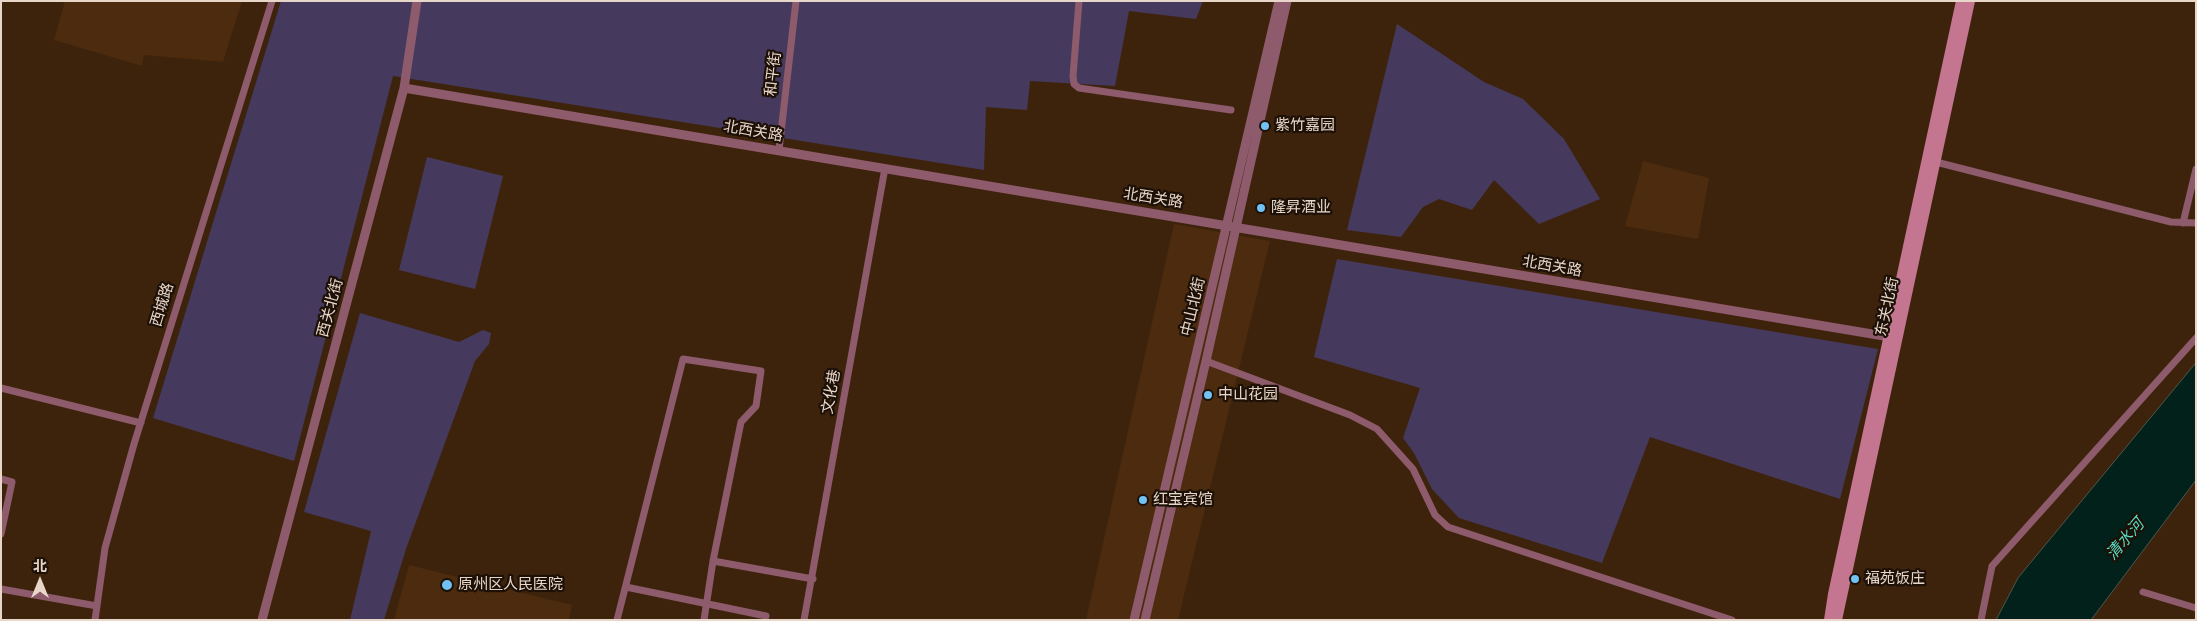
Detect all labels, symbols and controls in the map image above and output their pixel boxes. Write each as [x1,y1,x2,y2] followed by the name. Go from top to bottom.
[762,51,786,97] street label: 和平街
[1275,117,1335,135] place label: 紫竹嘉园
[722,118,784,146] street label: 北西关路
[1259,120,1271,132] marker: 紫竹嘉园
[1122,185,1184,213] street label: 北西关路
[1271,199,1331,217] place label: 隆昇酒业
[1255,202,1267,214] marker: 隆昇酒业
[1521,253,1583,281] street label: 北西关路
[1178,276,1210,338] street label: 中山北街
[1873,276,1903,338] street label: 东关北街
[315,277,347,339] street label: 西关北街
[148,281,178,329] street label: 西城路
[819,368,845,416] street label: 文化巷
[1218,386,1278,404] place label: 中山花园
[1202,389,1214,401] marker: 中山花园
[1153,491,1213,509] place label: 红宝宾馆
[1137,494,1149,506] marker: 红宝宾馆
[2103,516,2149,564] water label: 清水河
[33,555,47,576] text: 北
[15,556,65,606] north arrow
[1865,570,1925,588] place label: 福苑饭庄
[1849,573,1861,585] marker: 福苑饭庄
[458,576,563,594] place label: 原州区人民医院
[440,578,454,592] marker: 原州区人民医院

